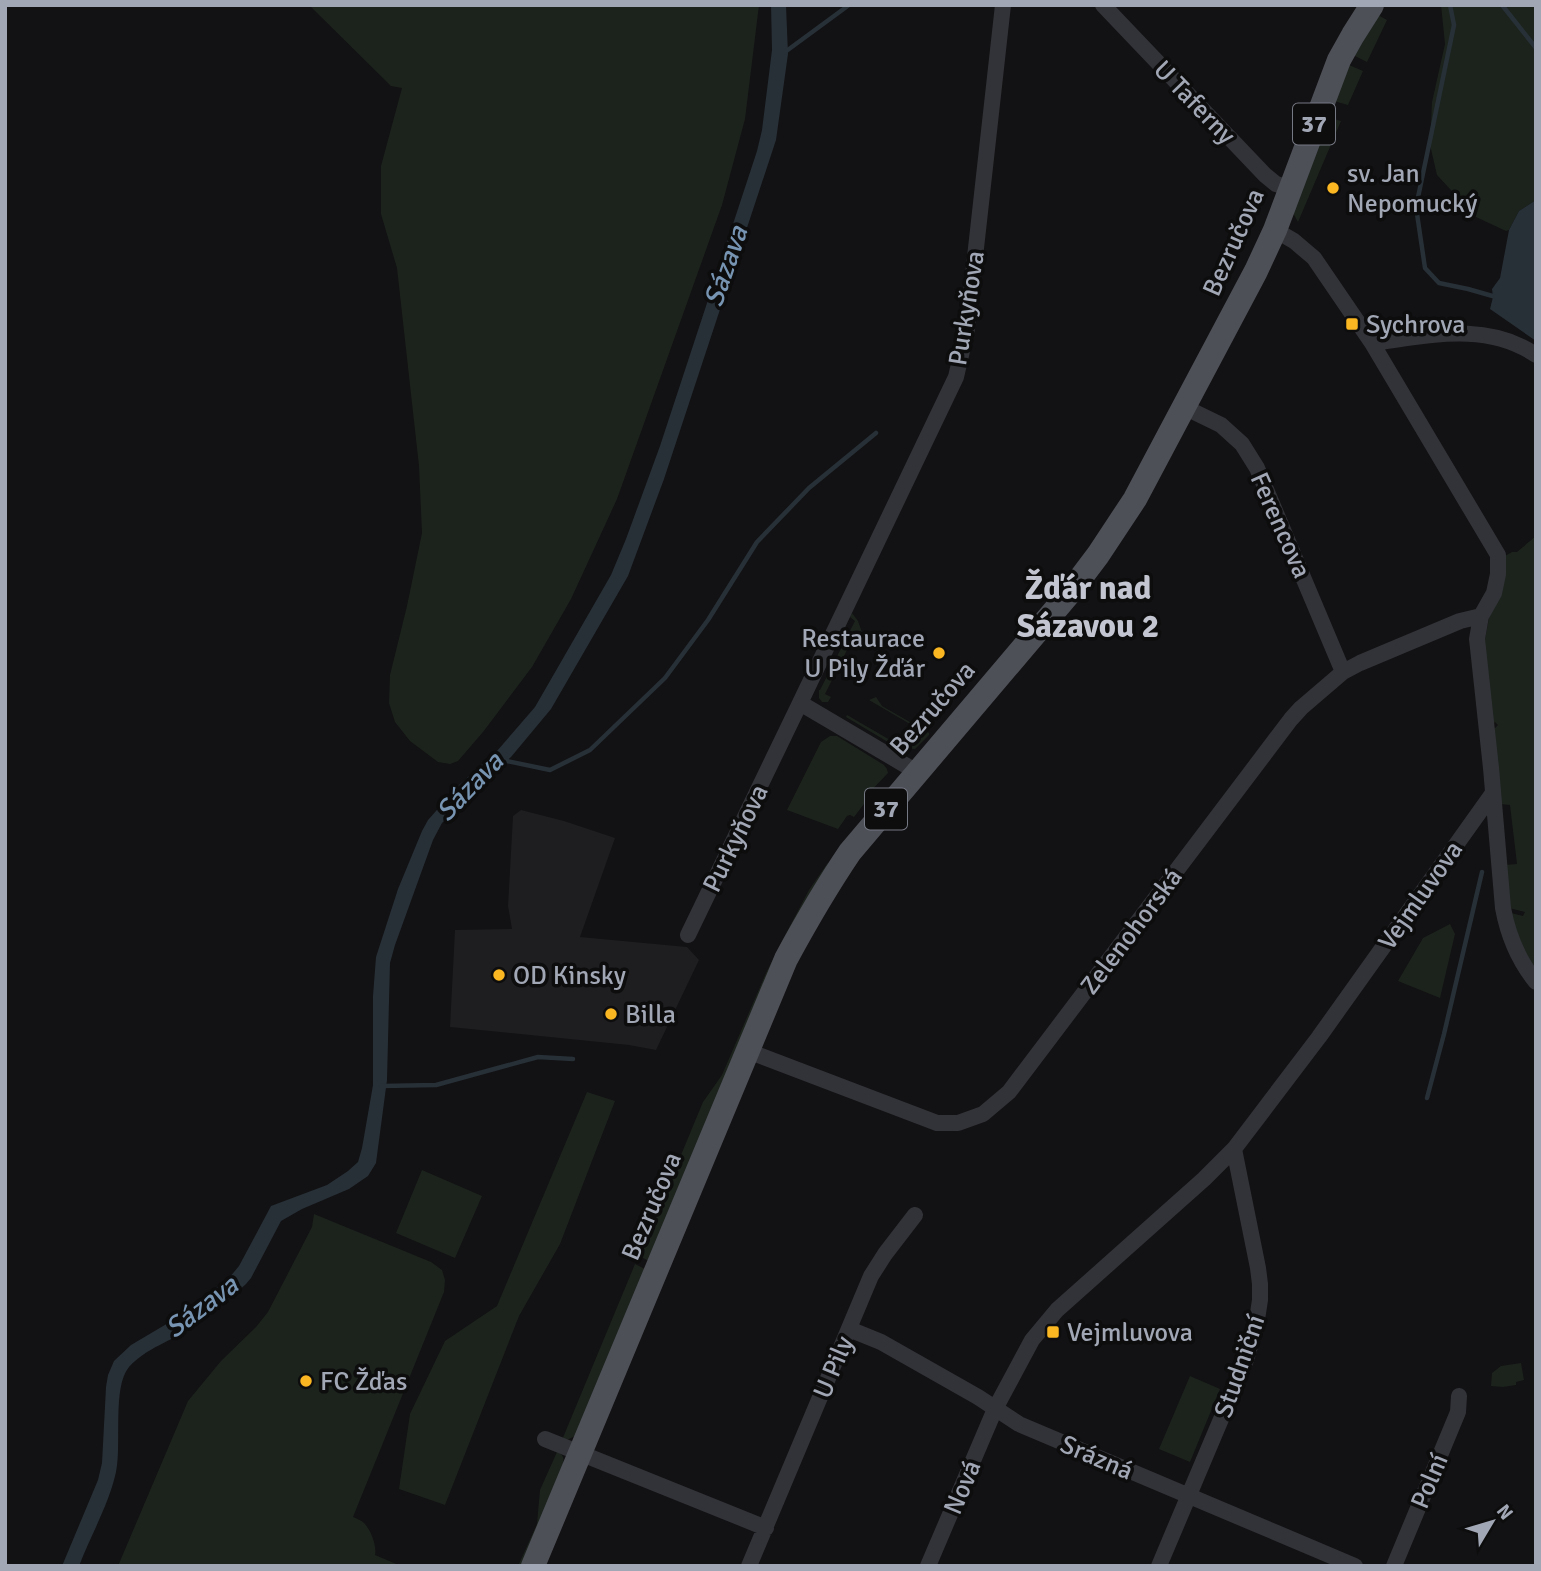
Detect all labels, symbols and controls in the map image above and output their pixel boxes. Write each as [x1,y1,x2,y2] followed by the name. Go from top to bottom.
[1147,54,1242,151] street label: U Taferny
[1293,104,1335,144] road number: 37
[1347,158,1477,220] place label: sv. Jan Nepomucký
[1325,180,1341,196] marker: sv. Jan Nepomucký
[1196,184,1272,301] street label: Bezručova
[696,221,756,311] water label: Sázava
[942,248,992,368] street label: Purkyňova
[1366,309,1465,341] place label: Sychrova
[1344,316,1360,332] marker: Sychrova
[1243,468,1318,583] street label: Ferencova
[1017,568,1159,647] district label: Žďár nad Sázavou 2
[801,623,925,685] place label: Restaurace U Pily Žďár
[931,645,947,661] marker: Restaurace U Pily Žďár
[883,655,982,762] street label: Bezručova
[429,744,511,828] water label: Sázava
[696,779,776,897] street label: Purkyňova
[865,788,907,830] road number: 37
[1372,835,1470,956] street label: Vejmluvova
[1074,862,1190,1001] street label: Zelenohorská
[513,960,626,992] place label: OD Kinsky
[491,967,507,983] marker: OD Kinsky
[625,999,676,1031] place label: Billa
[603,1006,619,1022] marker: Billa
[615,1147,689,1265] street label: Bezručova
[158,1268,246,1345] water label: Sázava
[1208,1311,1272,1422] street label: Studniční
[1067,1317,1193,1349] place label: Vejmluvova
[1045,1324,1061,1340] marker: Vejmluvova
[807,1332,861,1403] street label: U Pily
[320,1366,407,1398] place label: FC Žďas
[298,1373,314,1389] marker: FC Žďas
[1055,1428,1138,1487] street label: Srázná
[1404,1449,1456,1514] street label: Polní
[937,1455,989,1519] street label: Nová
[1457,1487,1527,1557] north arrow
[1491,1500,1518,1525] text: N

